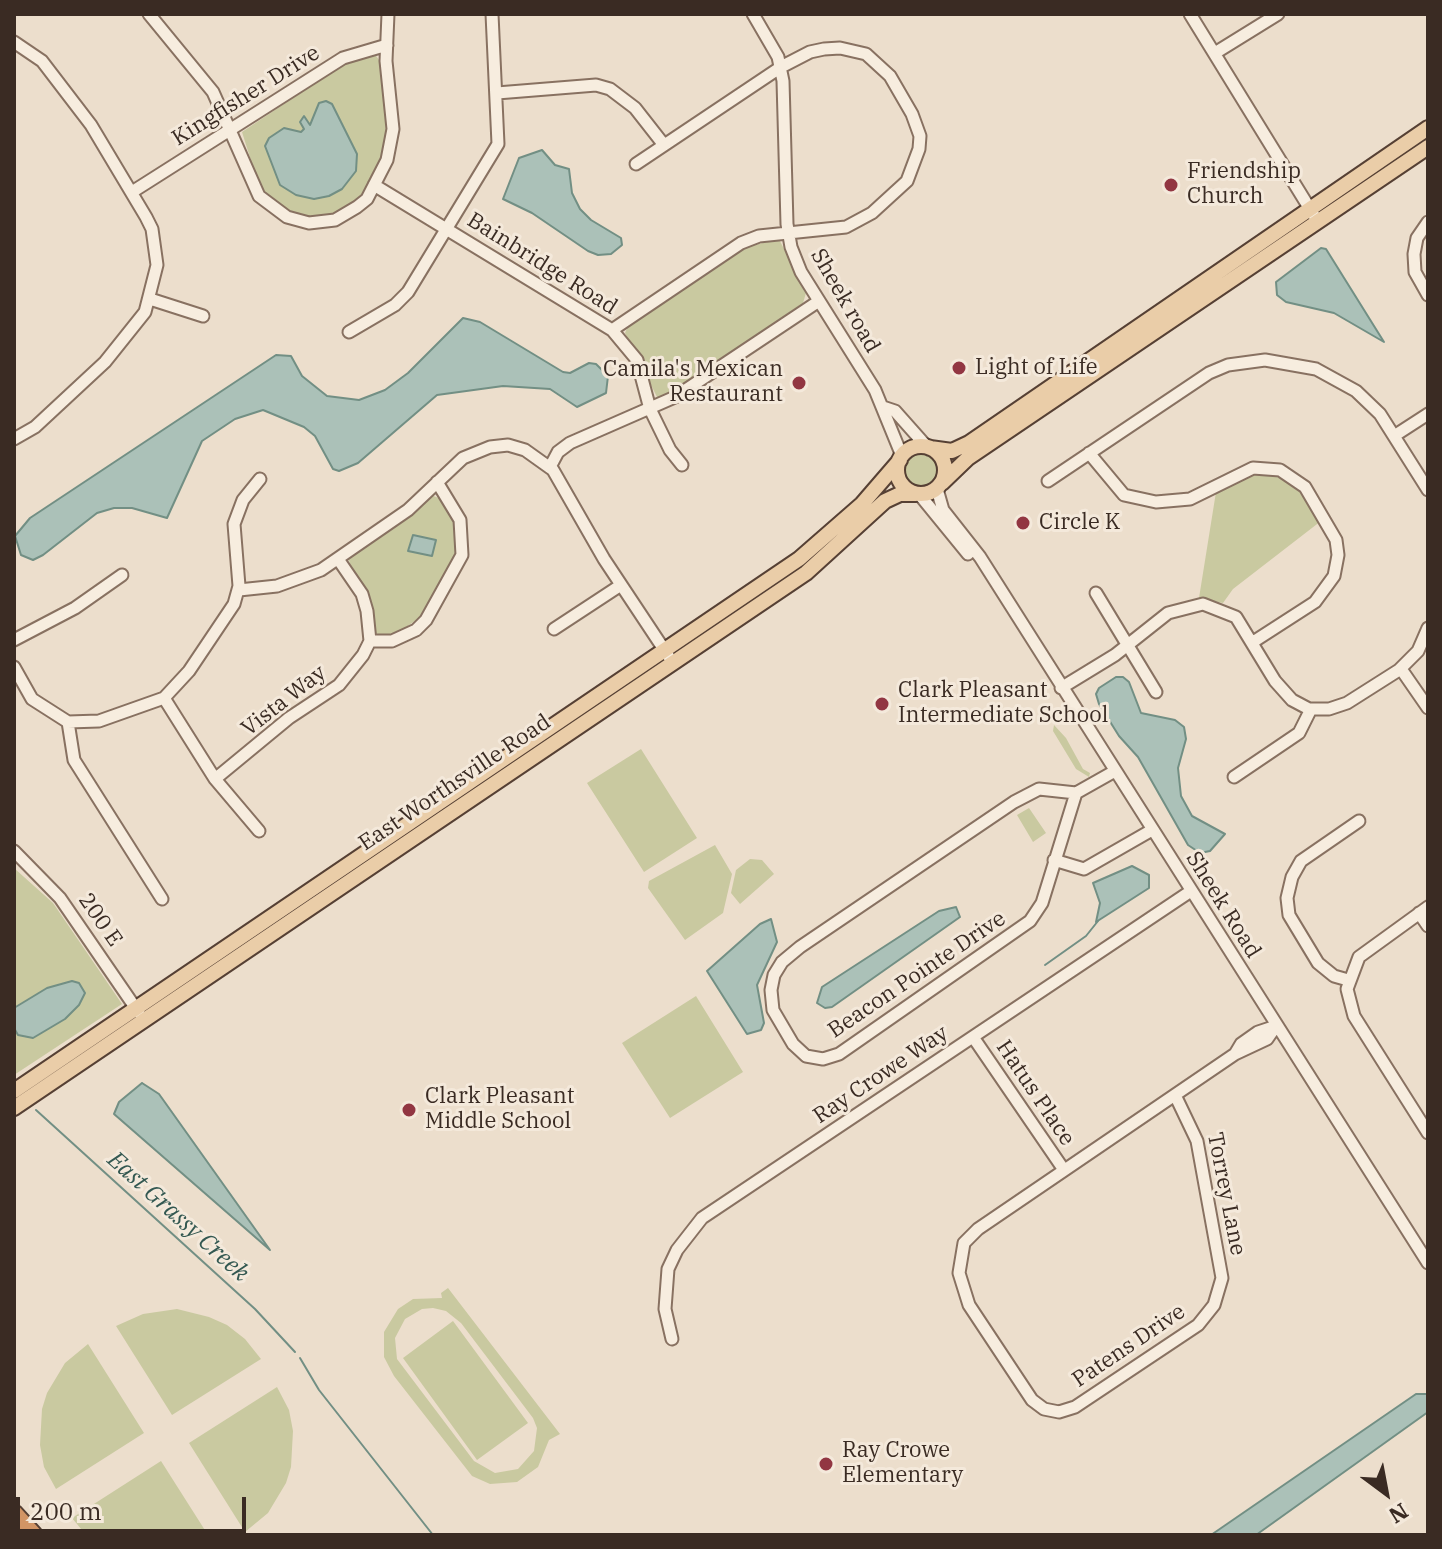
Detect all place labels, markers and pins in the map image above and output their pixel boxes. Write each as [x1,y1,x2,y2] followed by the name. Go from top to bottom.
[1187,159,1301,210] place label: Friendship Church
[1162,176,1180,194] marker: Friendship Church
[975,355,1098,381] place label: Light of Life
[603,357,783,408] place label: Camila's Mexican Restaurant
[950,359,968,377] marker: Light of Life
[790,374,808,392] marker: Camila's Mexican Restaurant
[1039,510,1120,536] place label: Circle K
[1014,514,1032,532] marker: Circle K
[898,678,1108,730] place label: Clark Pleasant Intermediate School
[873,695,891,713] marker: Clark Pleasant Intermediate School
[425,1084,575,1136] place label: Clark Pleasant Middle School
[400,1101,418,1119] marker: Clark Pleasant Middle School
[842,1438,963,1490] place label: Ray Crowe Elementary
[817,1455,835,1473] marker: Ray Crowe Elementary

